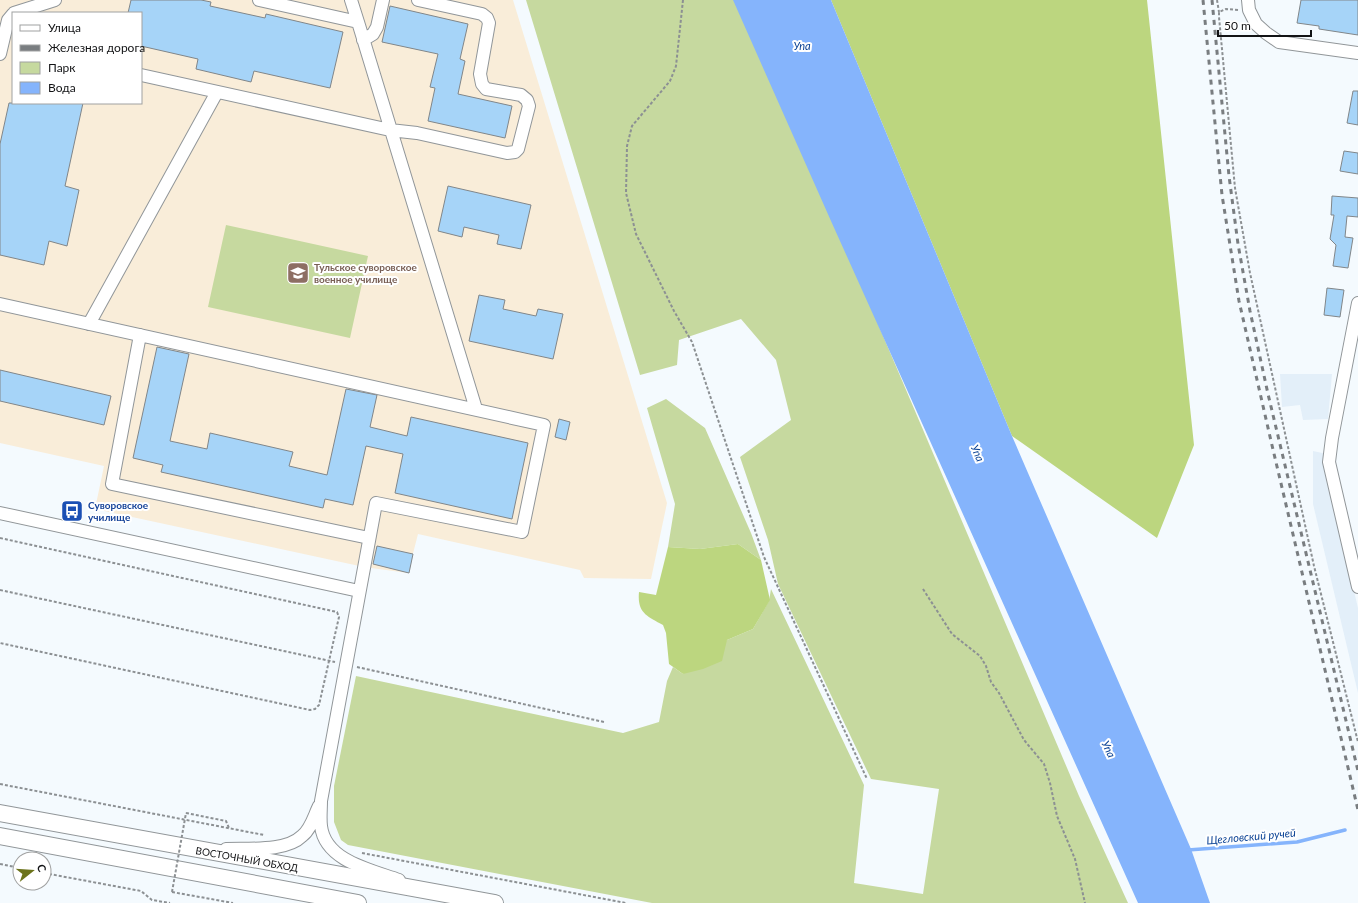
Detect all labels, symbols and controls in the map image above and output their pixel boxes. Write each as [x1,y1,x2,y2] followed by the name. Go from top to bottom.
[12,12,142,104] legend
[1218,12,1311,38] scale bar
[1224,18,1251,33] text: 50 m
[48,20,81,35] text: Улица
[793,39,811,52] water label: Упа
[48,40,145,55] text: Железная дорога
[48,60,76,75] text: Парк
[48,80,76,95] text: Вода
[285,260,311,286] school or university icon: Тульское суворовское военное училище
[314,261,417,285] place label: Тульское суворовское военное училище
[969,443,988,464] water label: Упа
[59,498,85,524] bus stop icon: Суворовское училище
[88,499,149,523] place label: Суворовское училище
[1099,738,1119,760] water label: Упа
[1206,826,1296,846] water label: Щегловский ручей
[195,844,299,874] street label: ВОСТОЧНЫЙ ОБХОД
[12,851,52,891] north arrow
[35,863,50,874] text: С

